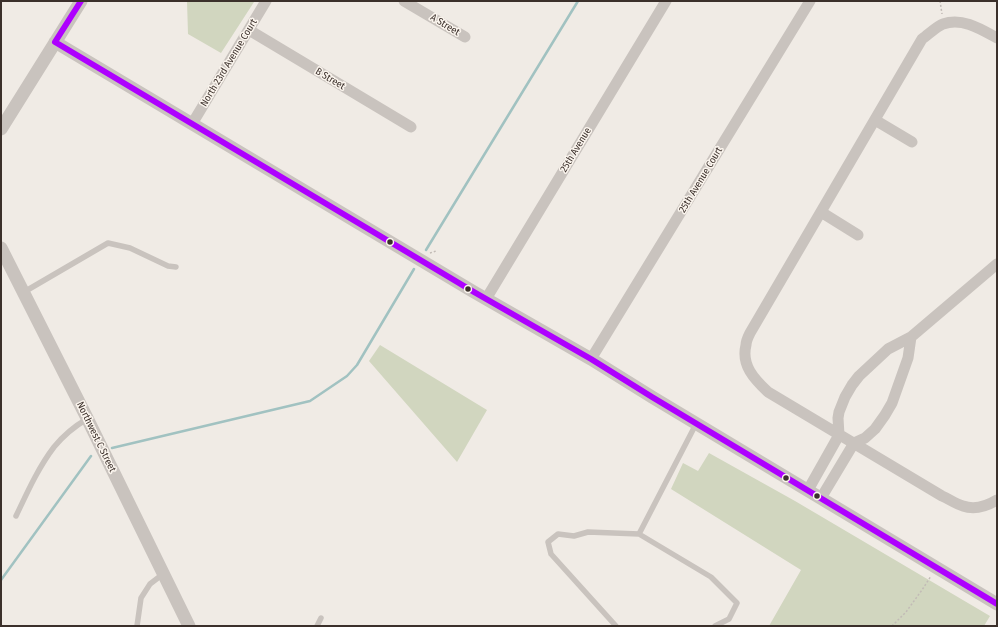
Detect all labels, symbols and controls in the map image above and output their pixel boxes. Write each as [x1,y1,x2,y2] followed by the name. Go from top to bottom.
[428,12,462,38] street label: A Street
[198,17,260,109] street label: North 23rd Avenue Court
[313,66,347,92] street label: B Street
[558,126,594,174] street label: 25th Avenue
[677,145,725,215] street label: 25th Avenue Court
[385,237,395,247] unlabelled marker
[463,284,473,294] unlabelled marker
[74,400,118,474] street label: Northwest C Street
[781,473,791,483] unlabelled marker
[812,491,822,501] unlabelled marker

